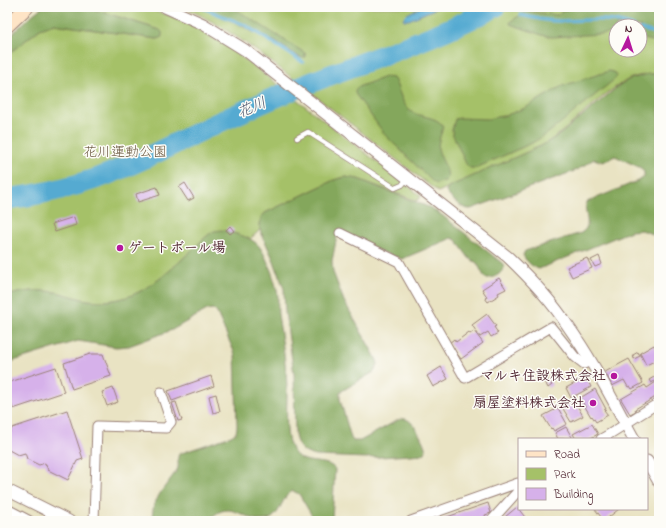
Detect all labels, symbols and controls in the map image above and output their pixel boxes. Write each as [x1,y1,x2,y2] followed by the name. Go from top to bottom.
[608,18,648,58] north arrow
[624,21,633,37] text: N
[234,92,270,124] water label: 花川
[83,142,167,163] park label: 花川運動公園
[128,238,225,259] place label: ゲートボール場
[115,243,125,253] marker: ゲートボール場
[480,366,606,387] place label: マルキ住設株式会社
[609,371,619,381] marker: マルキ住設株式会社
[473,393,585,414] place label: 扇屋塗料株式会社
[588,398,598,408] marker: 扇屋塗料株式会社
[518,438,648,510] legend
[554,446,580,464] text: Road
[554,466,576,484] text: Park
[553,486,593,505] text: Building

